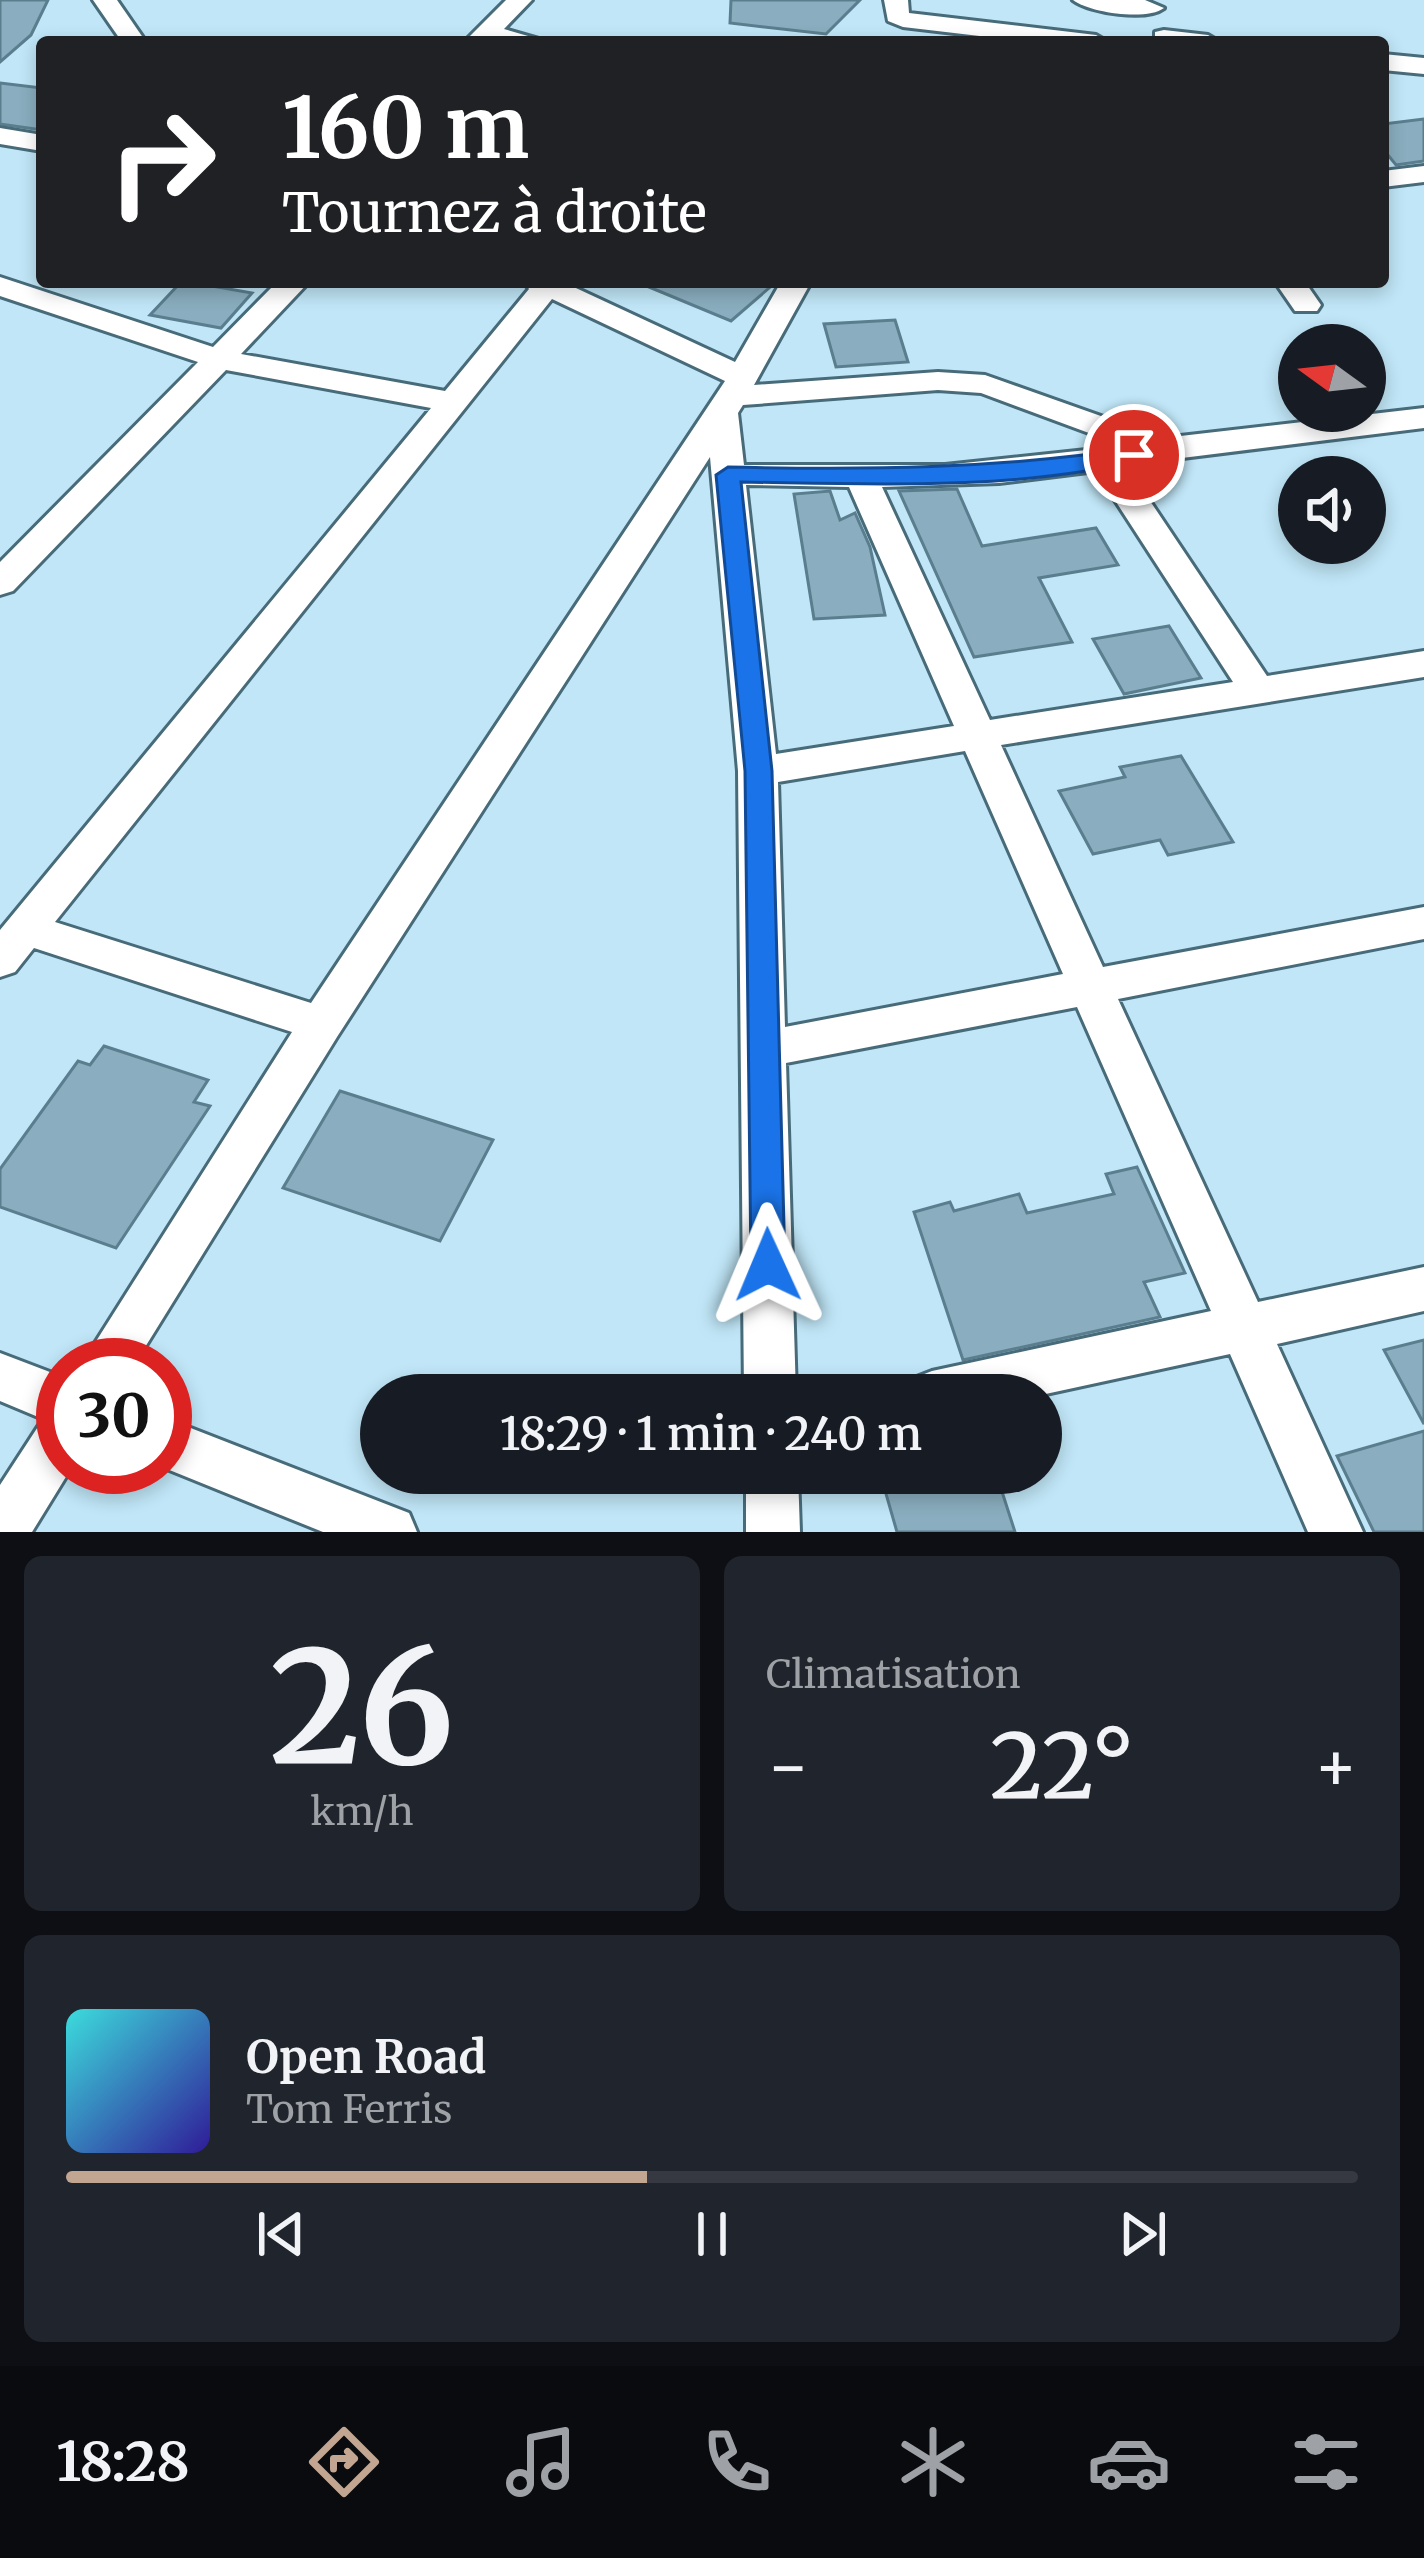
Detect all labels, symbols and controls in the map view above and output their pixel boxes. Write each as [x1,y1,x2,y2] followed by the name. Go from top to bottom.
[282,75,529,181] text: 160 m
[84,84,240,240] icon: right
[282,179,707,247] text: Tournez à droite
[1278,324,1386,432] north arrow
[1278,324,1386,564] map controls
[1083,404,1185,506] pin
[1101,422,1167,488] icon: arrive
[1278,456,1386,564] button: sound
[705,1202,831,1328] position arrow
[36,1338,192,1494] speed limit sign: 30
[500,1406,922,1462] text: 18:29 · 1 min · 240 m
[269,1610,455,1807] text: 26
[766,1650,1021,1699] text: Climatisation
[990,1709,1134,1823] text: 22°
[766,1725,810,1808] text: −
[1314,1725,1358,1808] text: +
[310,1787,414,1836] text: km/h
[246,2029,486,2085] text: Open Road
[246,2085,452,2134] text: Tom Ferris
[248,2201,314,2267] icon: previous
[679,2201,745,2267] icon: pause
[1110,2201,1176,2267] icon: next
[302,2420,386,2504] icon: directions
[499,2420,583,2504] icon: music
[695,2420,779,2504] icon: phone
[891,2420,975,2504] icon: climate
[1087,2420,1171,2504] icon: car
[1284,2420,1368,2504] icon: filters
[56,2428,190,2496] text: 18:28

